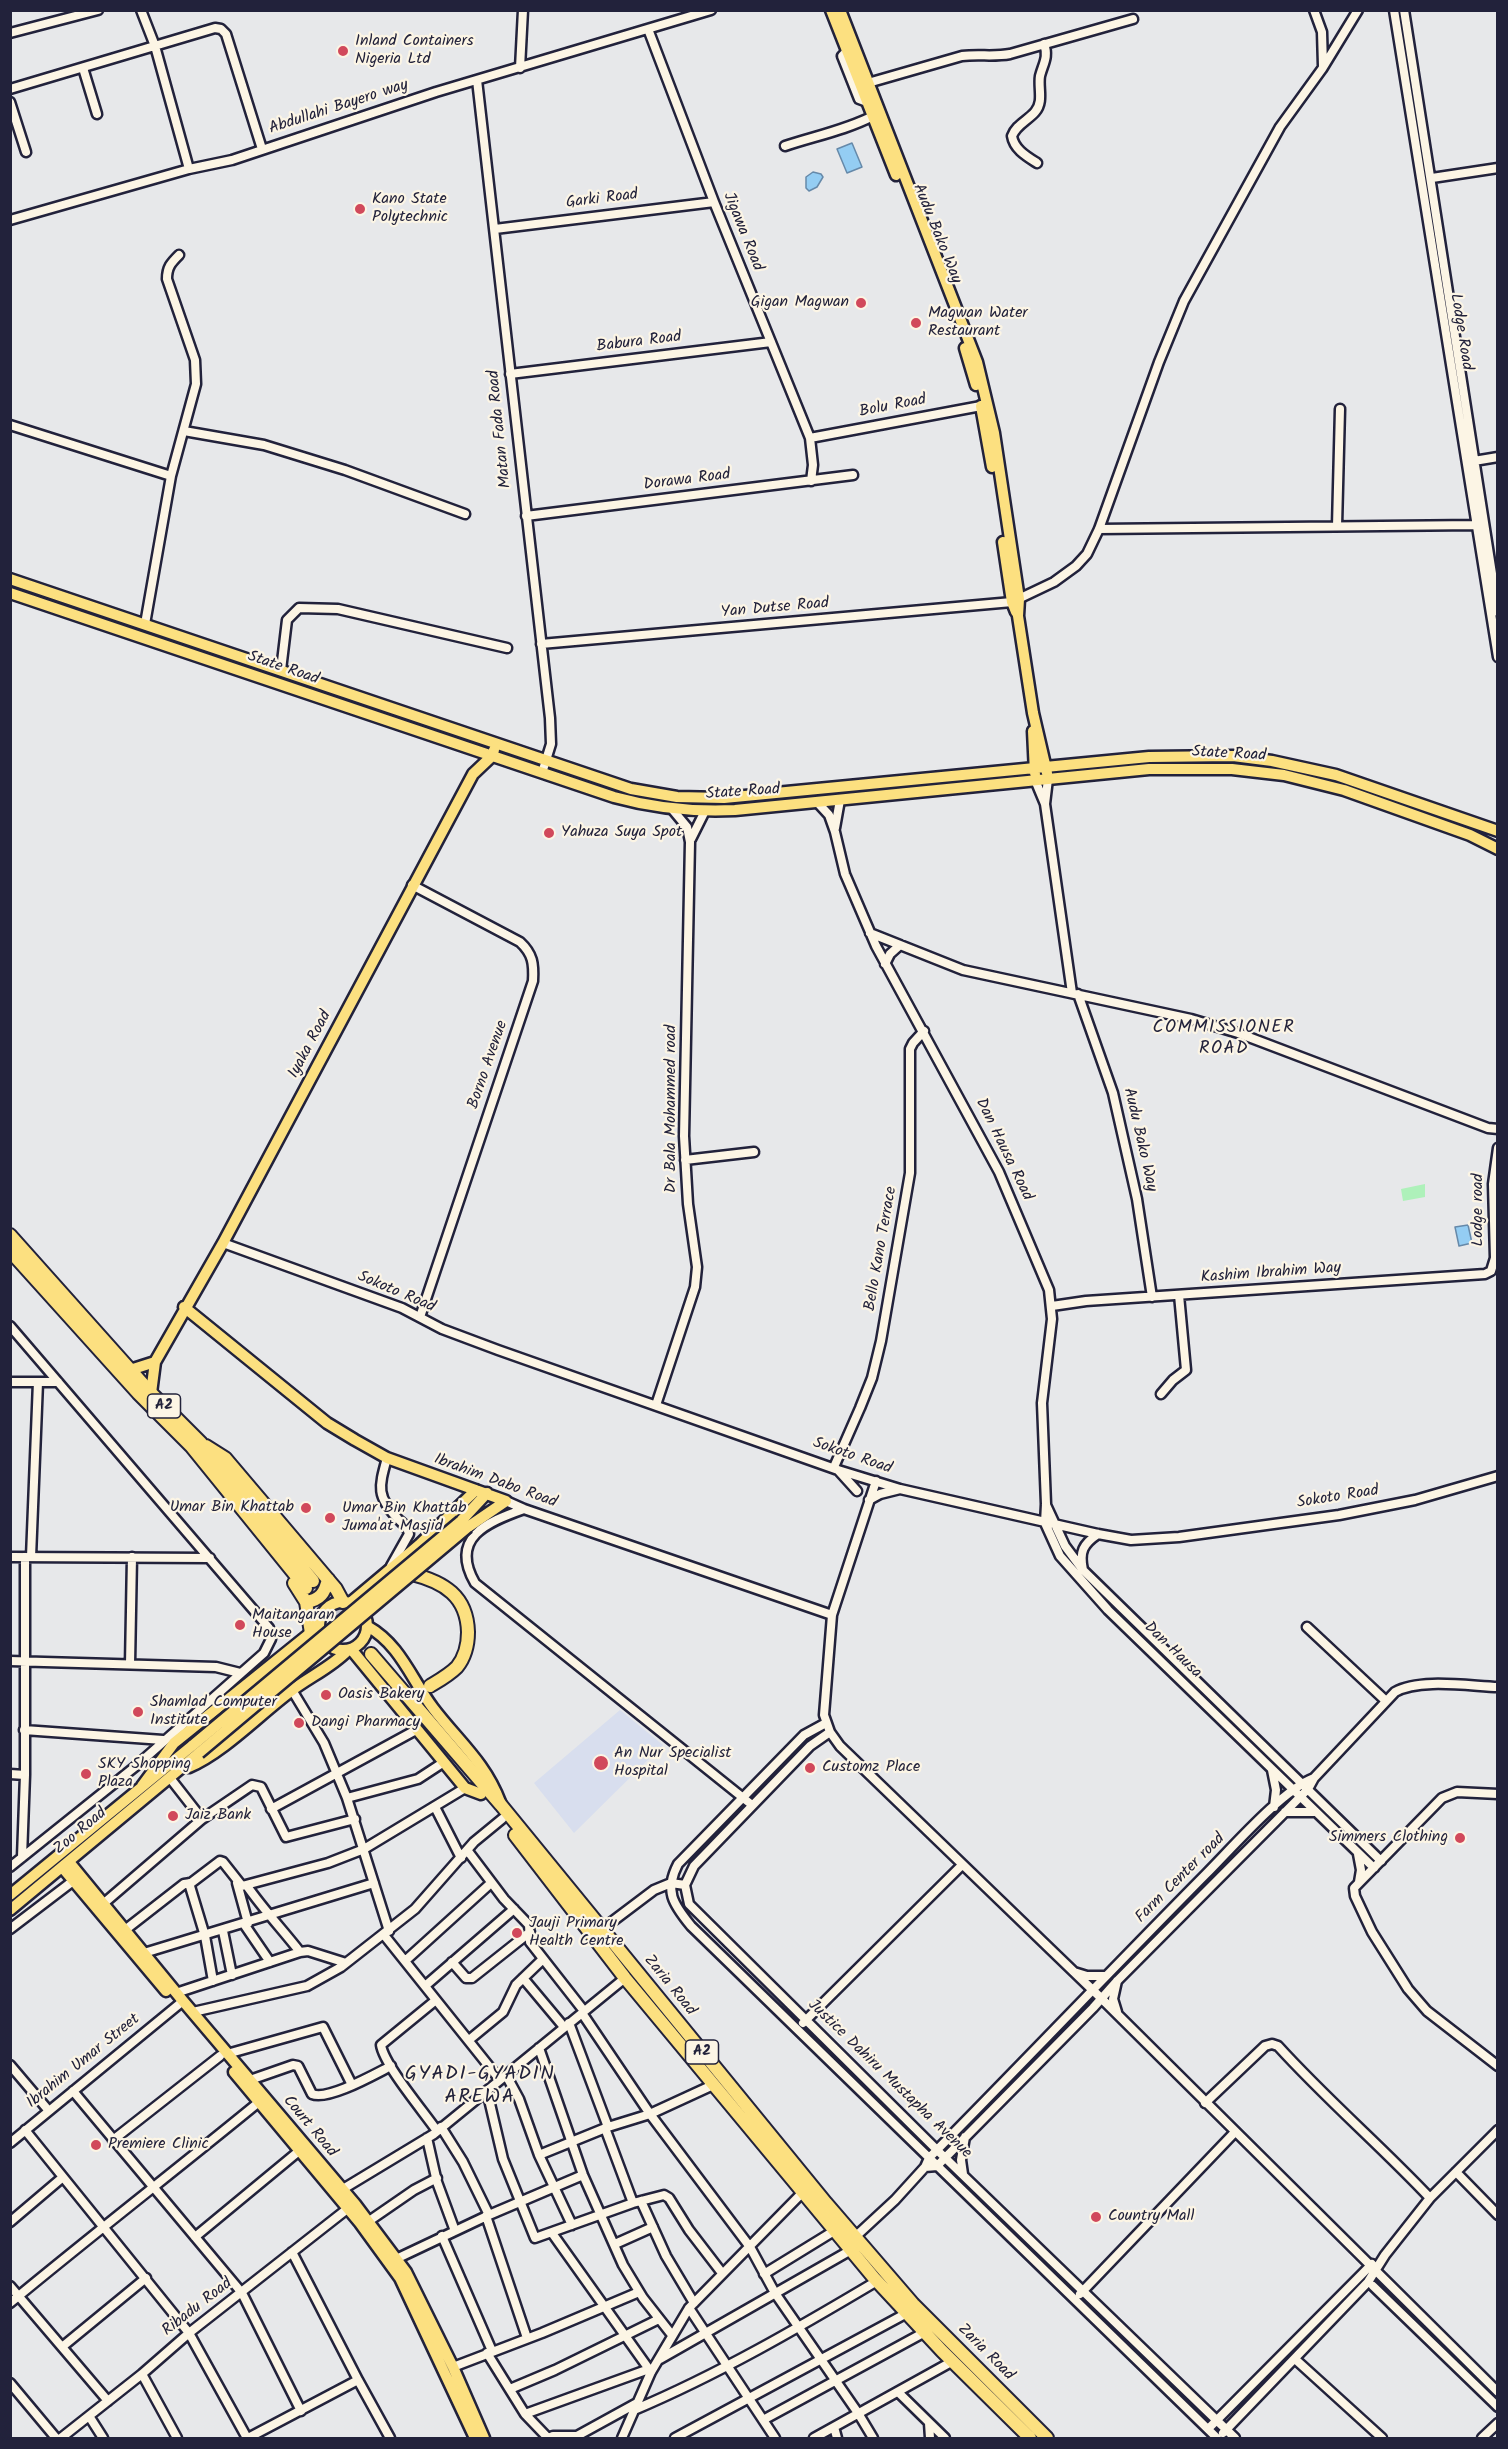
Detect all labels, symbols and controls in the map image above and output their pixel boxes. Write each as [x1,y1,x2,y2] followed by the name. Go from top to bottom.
[355,32,474,70] place label: Inland Containers Nigeria Ltd
[336,44,350,58] marker: Inland Containers Nigeria Ltd
[267,76,411,140] street label: Abdullahi Bayero way
[907,181,965,287] street label: Audu Bako Way
[565,186,639,214] street label: Garki Road
[372,190,448,228] place label: Kano State Polytechnic
[718,190,766,274] street label: Jigawa Road
[353,202,367,216] marker: Kano State Polytechnic
[1444,292,1476,372] street label: Lodge Road
[751,293,849,313] place label: Gigan Magwan
[854,296,868,310] marker: Gigan Magwan
[928,304,1028,342] place label: Magwan Water Restaurant
[909,316,923,330] marker: Magwan Water Restaurant
[596,328,682,358] street label: Babura Road
[485,369,517,489] street label: Matan Fada Road
[858,391,928,423] street label: Bolu Road
[643,466,731,496] street label: Dorawa Road
[720,595,830,623] street label: Yan Dutse Road
[245,648,321,690] street label: State Road
[1192,743,1266,767] street label: State Road
[705,781,781,805] street label: State Road
[561,823,682,843] place label: Yahuza Suya Spot
[542,826,556,840] marker: Yahuza Suya Spot
[285,1008,337,1082] street label: Iyaka Road
[465,1018,513,1112] street label: Borno Avenue
[1153,1018,1295,1060] district label: COMMISSIONER ROAD
[662,1025,682,1193] street label: Dr Bala Mohammed road
[1118,1086,1160,1194] street label: Audu Bako Way
[970,1096,1036,1204] street label: Dan Hausa Road
[1469,1173,1489,1247] street label: Lodge road
[862,1185,902,1313] street label: Bello Kano Terrace
[1200,1260,1342,1288] street label: Kashim Ibrahim Way
[354,1268,438,1318] street label: Sokoto Road
[148,1394,180,1418] road number: A2
[810,1435,894,1479] street label: Sokoto Road
[431,1451,559,1513] street label: Ibrahim Dabo Road
[1296,1482,1380,1514] street label: Sokoto Road
[170,1498,294,1518] place label: Umar Bin Khattab
[342,1499,466,1537] place label: Umar Bin Khattab Juma'at Masjid
[299,1501,313,1515] marker: Umar Bin Khattab
[323,1511,337,1525] marker: Umar Bin Khattab Juma'at Masjid
[252,1606,335,1644] place label: Maitangaran House
[233,1618,247,1632] marker: Maitangaran House
[1139,1619,1205,1683] street label: Dan Hausa
[338,1685,424,1705] place label: Oasis Bakery
[319,1688,333,1702] marker: Oasis Bakery
[150,1693,277,1731] place label: Shamlad Computer Institute
[131,1705,145,1719] marker: Shamlad Computer Institute
[311,1713,420,1733] place label: Dangi Pharmacy
[292,1716,306,1730] marker: Dangi Pharmacy
[614,1744,731,1782] place label: An Nur Specialist Hospital
[592,1754,610,1772] marker: An Nur Specialist Hospital
[98,1755,191,1793] place label: SKY Shopping Plaza
[822,1758,920,1778] place label: Customz Place
[803,1761,817,1775] marker: Customz Place
[79,1767,93,1781] marker: SKY Shopping Plaza
[51,1804,111,1860] street label: Zoo Road
[185,1806,251,1826] place label: Jaiz Bank
[166,1809,180,1823] marker: Jaiz Bank
[1329,1828,1448,1848] place label: Simmers Clothing
[1132,1830,1230,1928] street label: Farm Center road
[1453,1831,1467,1845] marker: Simmers Clothing
[529,1914,624,1952] place label: Jauji Primary Health Centre
[510,1926,524,1940] marker: Jauji Primary Health Centre
[639,1952,699,2020] street label: Zaria Road
[803,1997,975,2163] street label: Justice Dahiru Mustapha Avenue
[24,2011,144,2113] street label: Ibrahim Umar Street
[686,2040,718,2064] road number: A2
[405,2064,555,2111] district label: GYADI-GYADIN AREWA
[278,2092,340,2162] street label: Court Road
[108,2135,209,2155] place label: Premiere Clinic
[89,2138,103,2152] marker: Premiere Clinic
[1108,2207,1194,2227] place label: Country Mall
[1089,2210,1103,2224] marker: Country Mall
[159,2275,237,2341] street label: Ribadu Road
[953,2321,1017,2385] street label: Zaria Road

